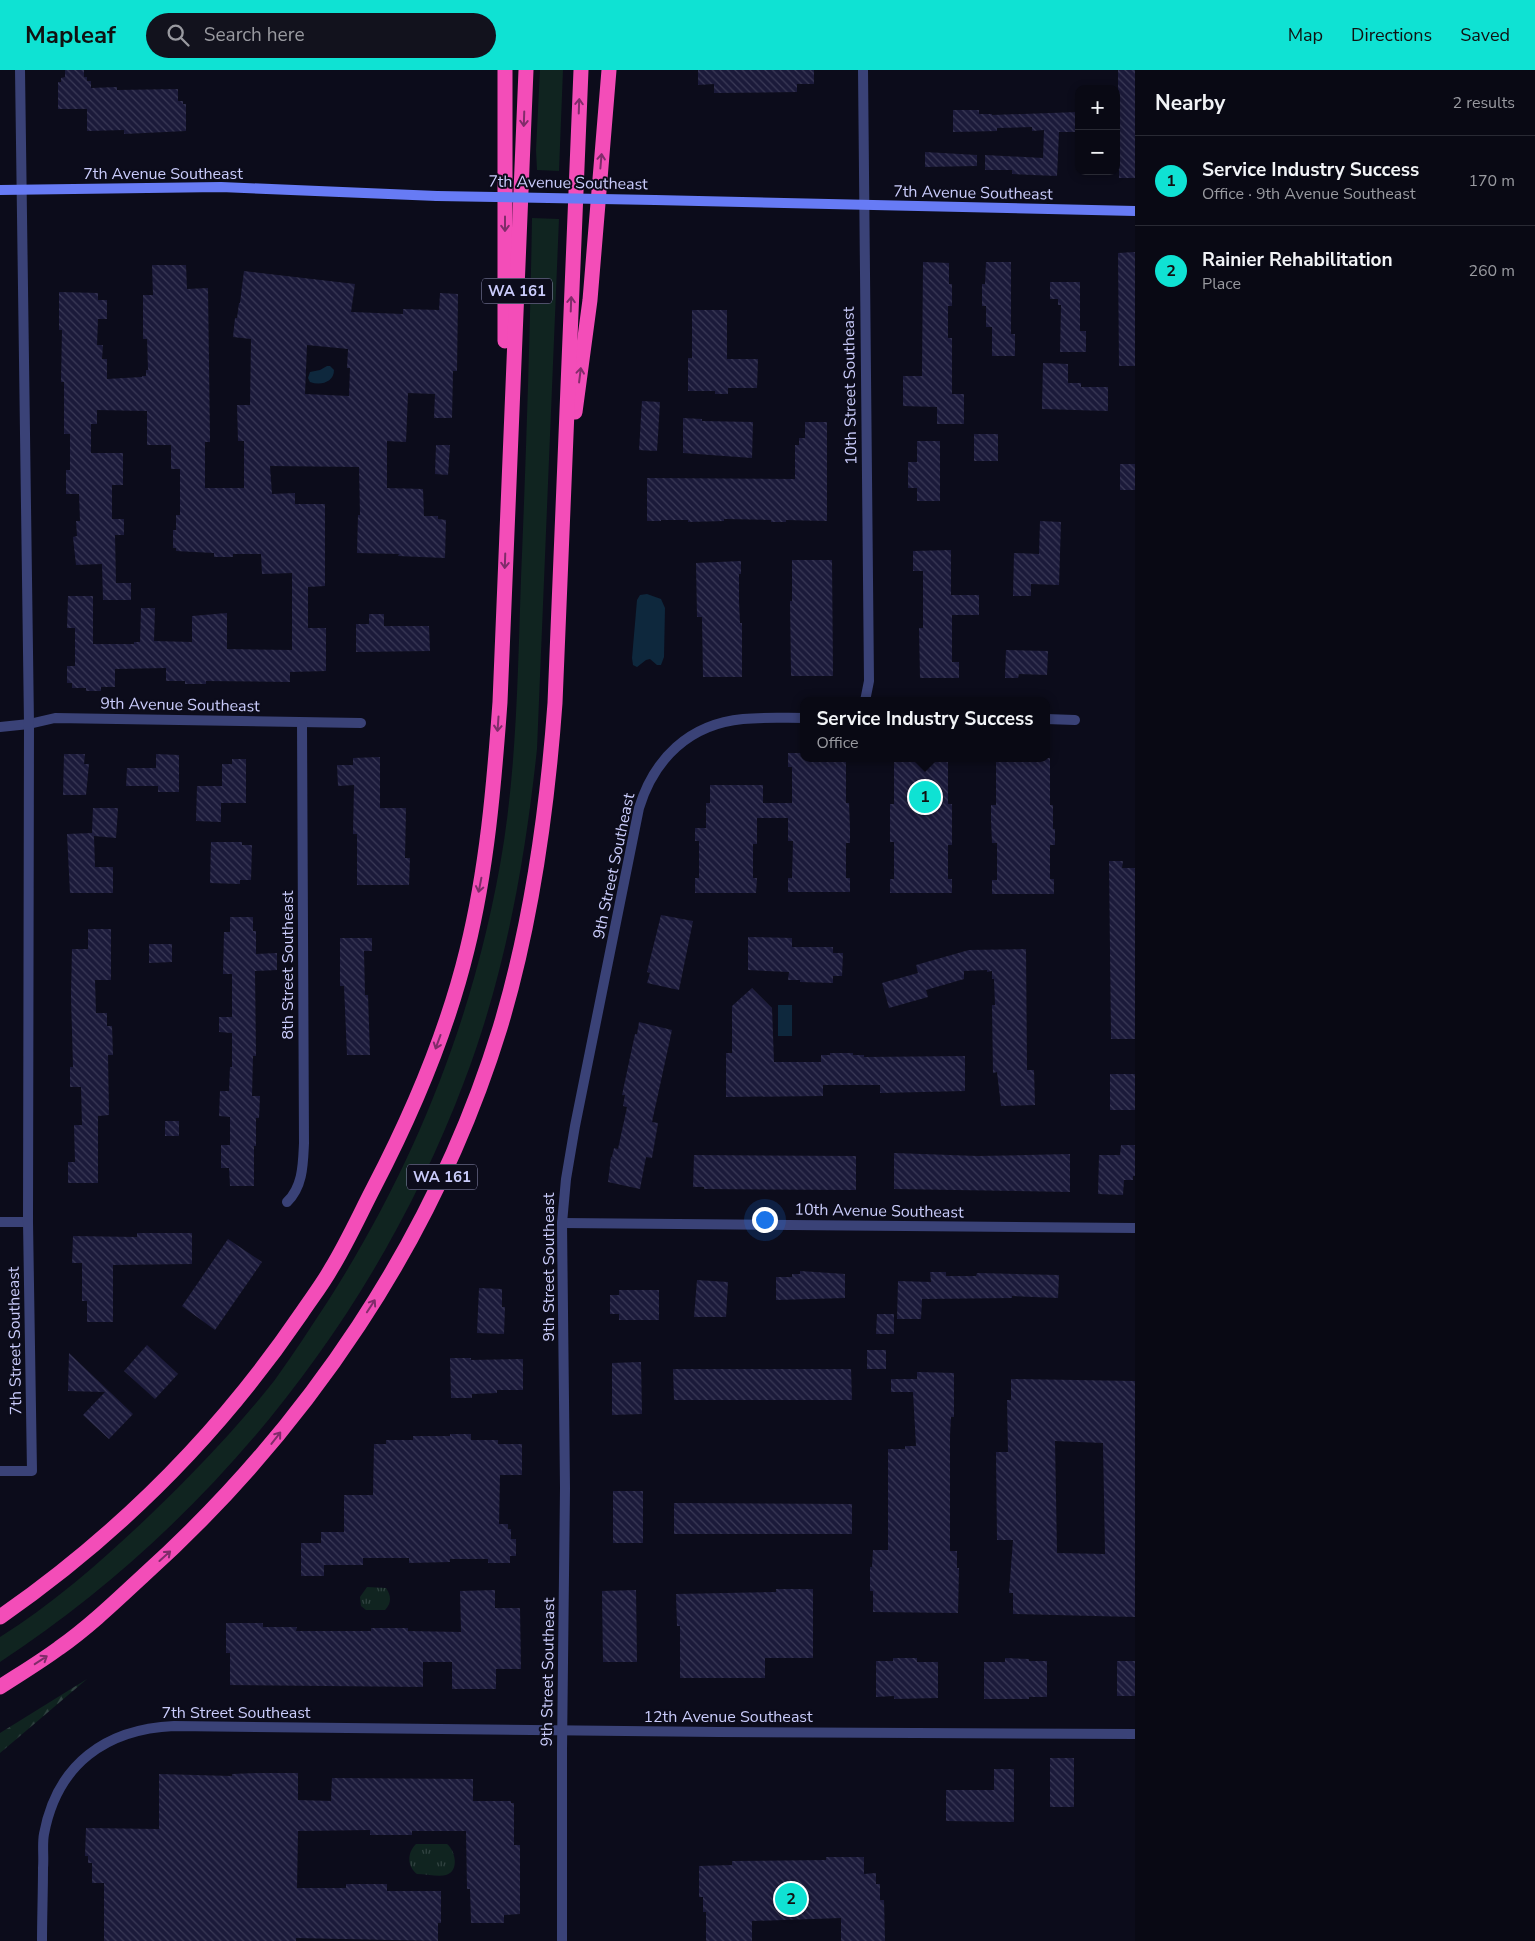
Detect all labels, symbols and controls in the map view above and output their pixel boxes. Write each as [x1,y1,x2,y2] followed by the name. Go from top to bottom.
[146,13,496,58] search box
[25,19,116,51] text: Mapleaf
[164,21,192,49] icon: search
[204,22,305,48] text: Search here
[1288,23,1323,47] text: Map
[1351,23,1432,47] text: Directions
[1460,23,1510,47] text: Saved
[1075,85,1120,175] map controls
[1075,85,1120,130] button: +
[1155,89,1225,117] text: Nearby
[1453,92,1515,114] text: 2 results
[574,99,584,115] one-way arrow
[519,110,529,126] one-way arrow
[1075,130,1120,175] button: −
[596,153,606,169] one-way arrow
[1202,157,1419,183] text: Service Industry Success
[83,163,243,185] street label: 7th Avenue Southeast
[1166,170,1176,192] text: 1
[1468,170,1515,192] text: 170 m
[488,171,648,195] street label: 7th Avenue Southeast
[893,181,1053,205] street label: 7th Avenue Southeast
[1202,183,1416,205] text: Office · 9th Avenue Southeast
[500,215,510,231] one-way arrow
[1202,247,1393,273] text: Rainier Rehabilitation
[1166,260,1176,282] text: 2
[1468,260,1515,282] text: 260 m
[1202,273,1241,295] text: Place
[482,278,552,304] road number: WA 161
[566,296,575,312] one-way arrow
[838,306,862,465] street label: 10th Street Southeast
[575,367,585,383] one-way arrow
[501,553,510,569] one-way arrow
[100,693,260,717] street label: 9th Avenue Southeast
[800,697,1050,762] popup
[816,706,1034,732] text: Service Industry Success
[494,715,503,731] one-way arrow
[816,732,858,754] text: Office
[909,778,941,816] pin: 1
[588,791,640,941] street label: 9th Street Southeast
[474,877,484,893] one-way arrow
[277,890,299,1039] street label: 8th Street Southeast
[433,1034,442,1049] one-way arrow
[407,1164,477,1190] road number: WA 161
[538,1192,560,1341] street label: 9th Street Southeast
[794,1199,964,1223] street label: 10th Avenue Southeast
[752,1207,778,1233] your location
[3,1266,27,1416] street label: 7th Street Southeast
[366,1299,376,1313] one-way arrow
[270,1431,281,1444] one-way arrow
[159,1550,171,1562] one-way arrow
[536,1597,560,1747] street label: 9th Street Southeast
[33,1655,47,1665] one-way arrow
[162,1702,311,1724] street label: 7th Street Southeast
[643,1706,813,1728] street label: 12th Avenue Southeast
[775,1880,807,1918] pin: 2

